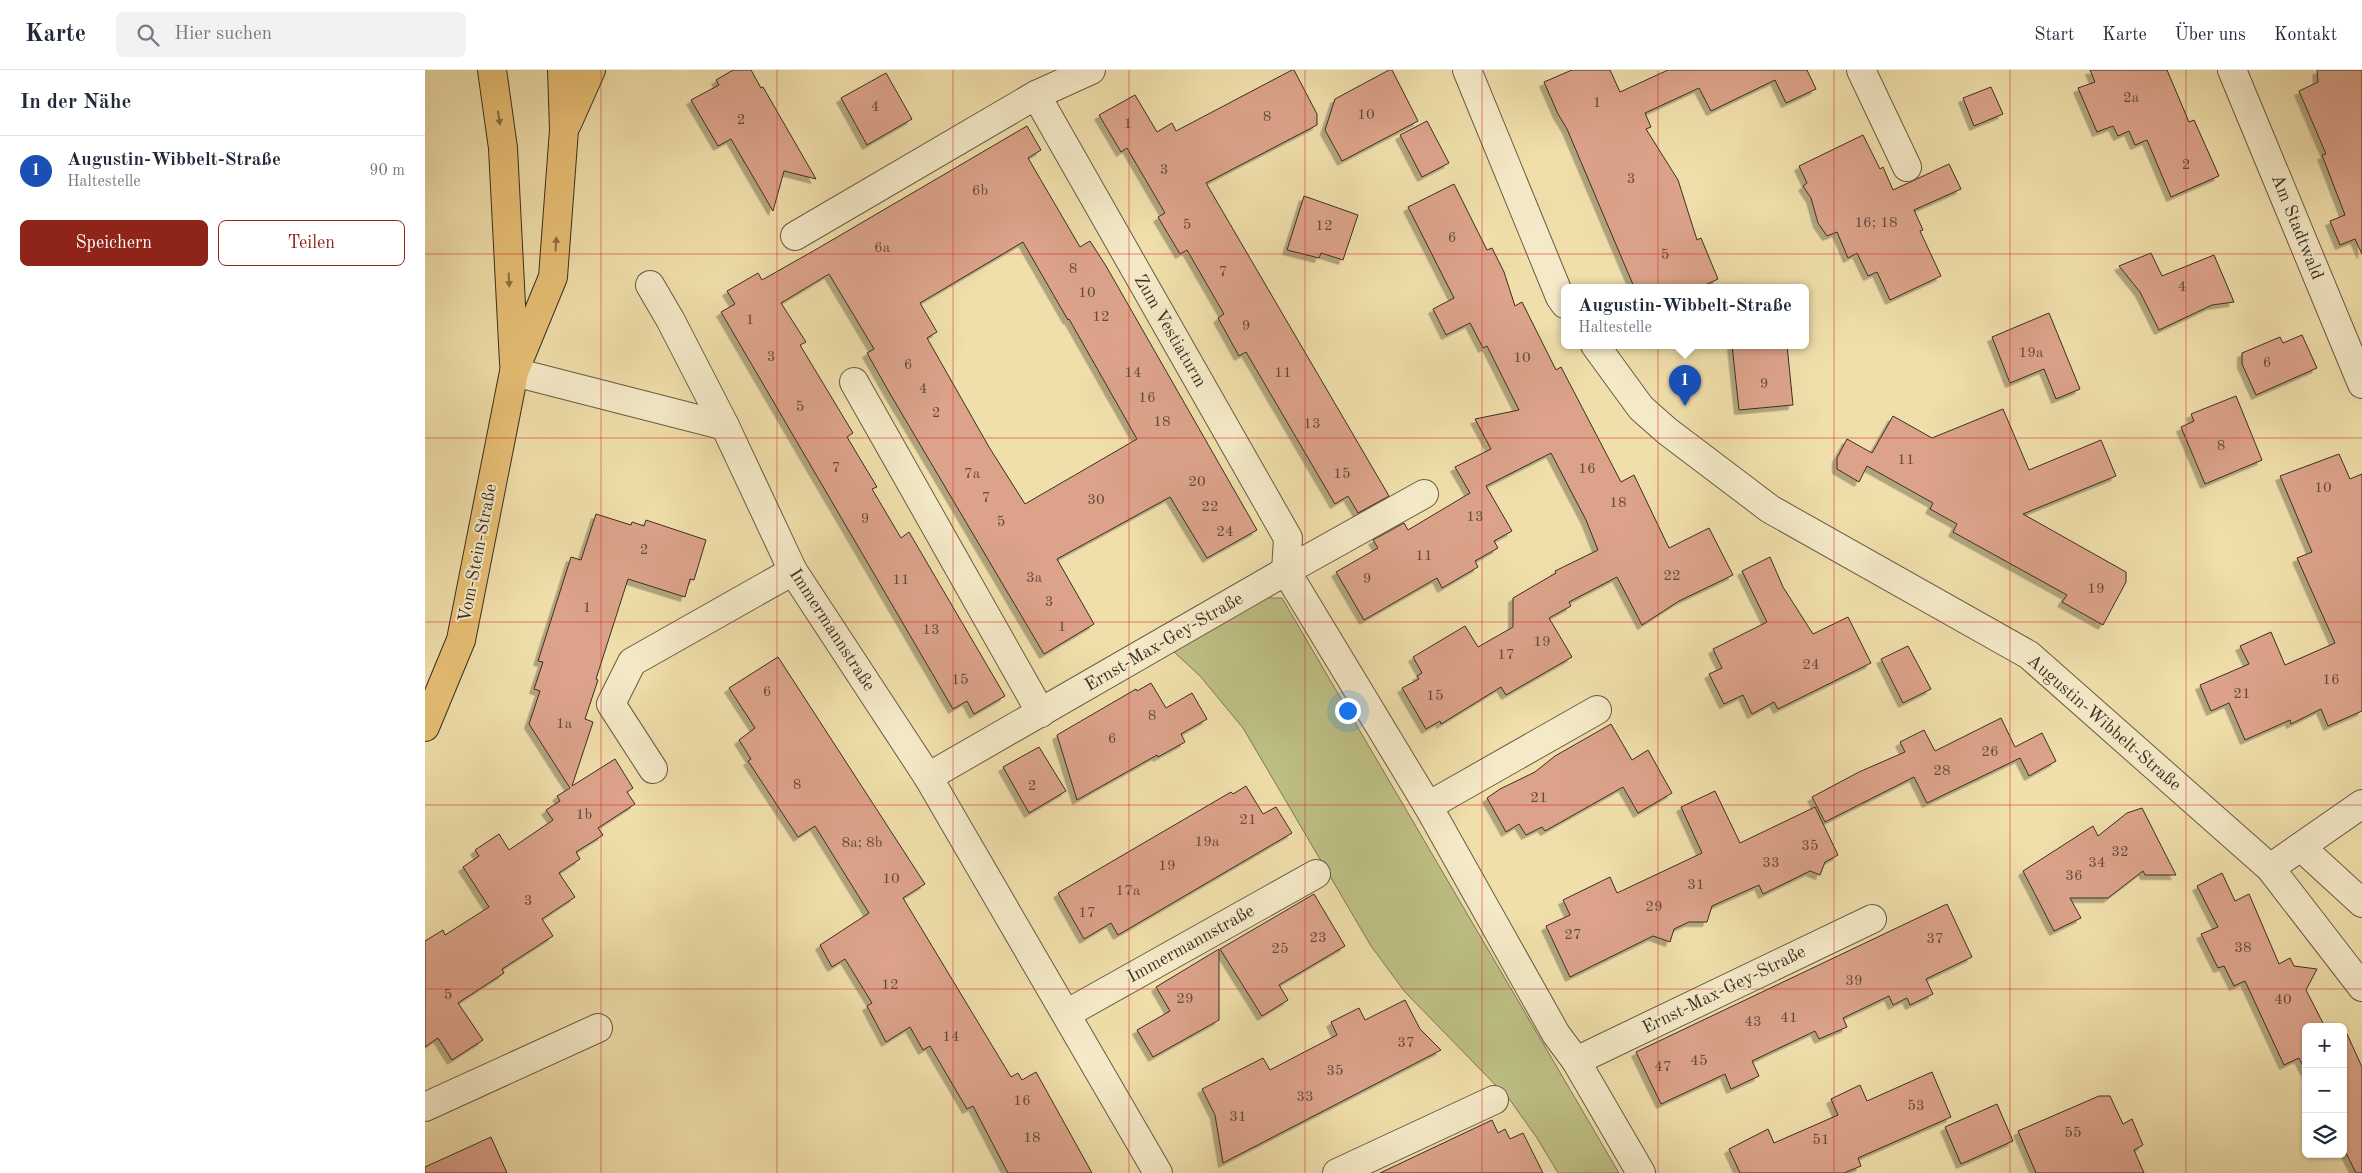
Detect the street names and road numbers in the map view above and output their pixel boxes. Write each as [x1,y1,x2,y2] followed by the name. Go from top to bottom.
[2268,172,2326,282] street label: Am Stadtwald
[1131,272,1209,390] street label: Zum Vestiaturm
[456,482,500,624] street label: Vom-Stein-Straße
[786,566,878,694] street label: Immermannstraße
[1082,589,1246,695] street label: Ernst-Max-Gey-Straße
[2024,651,2184,795] street label: Augustin-Wibbelt-Straße
[1124,902,1258,986] street label: Immermannstraße
[1640,943,1808,1037] street label: Ernst-Max-Gey-Straße

